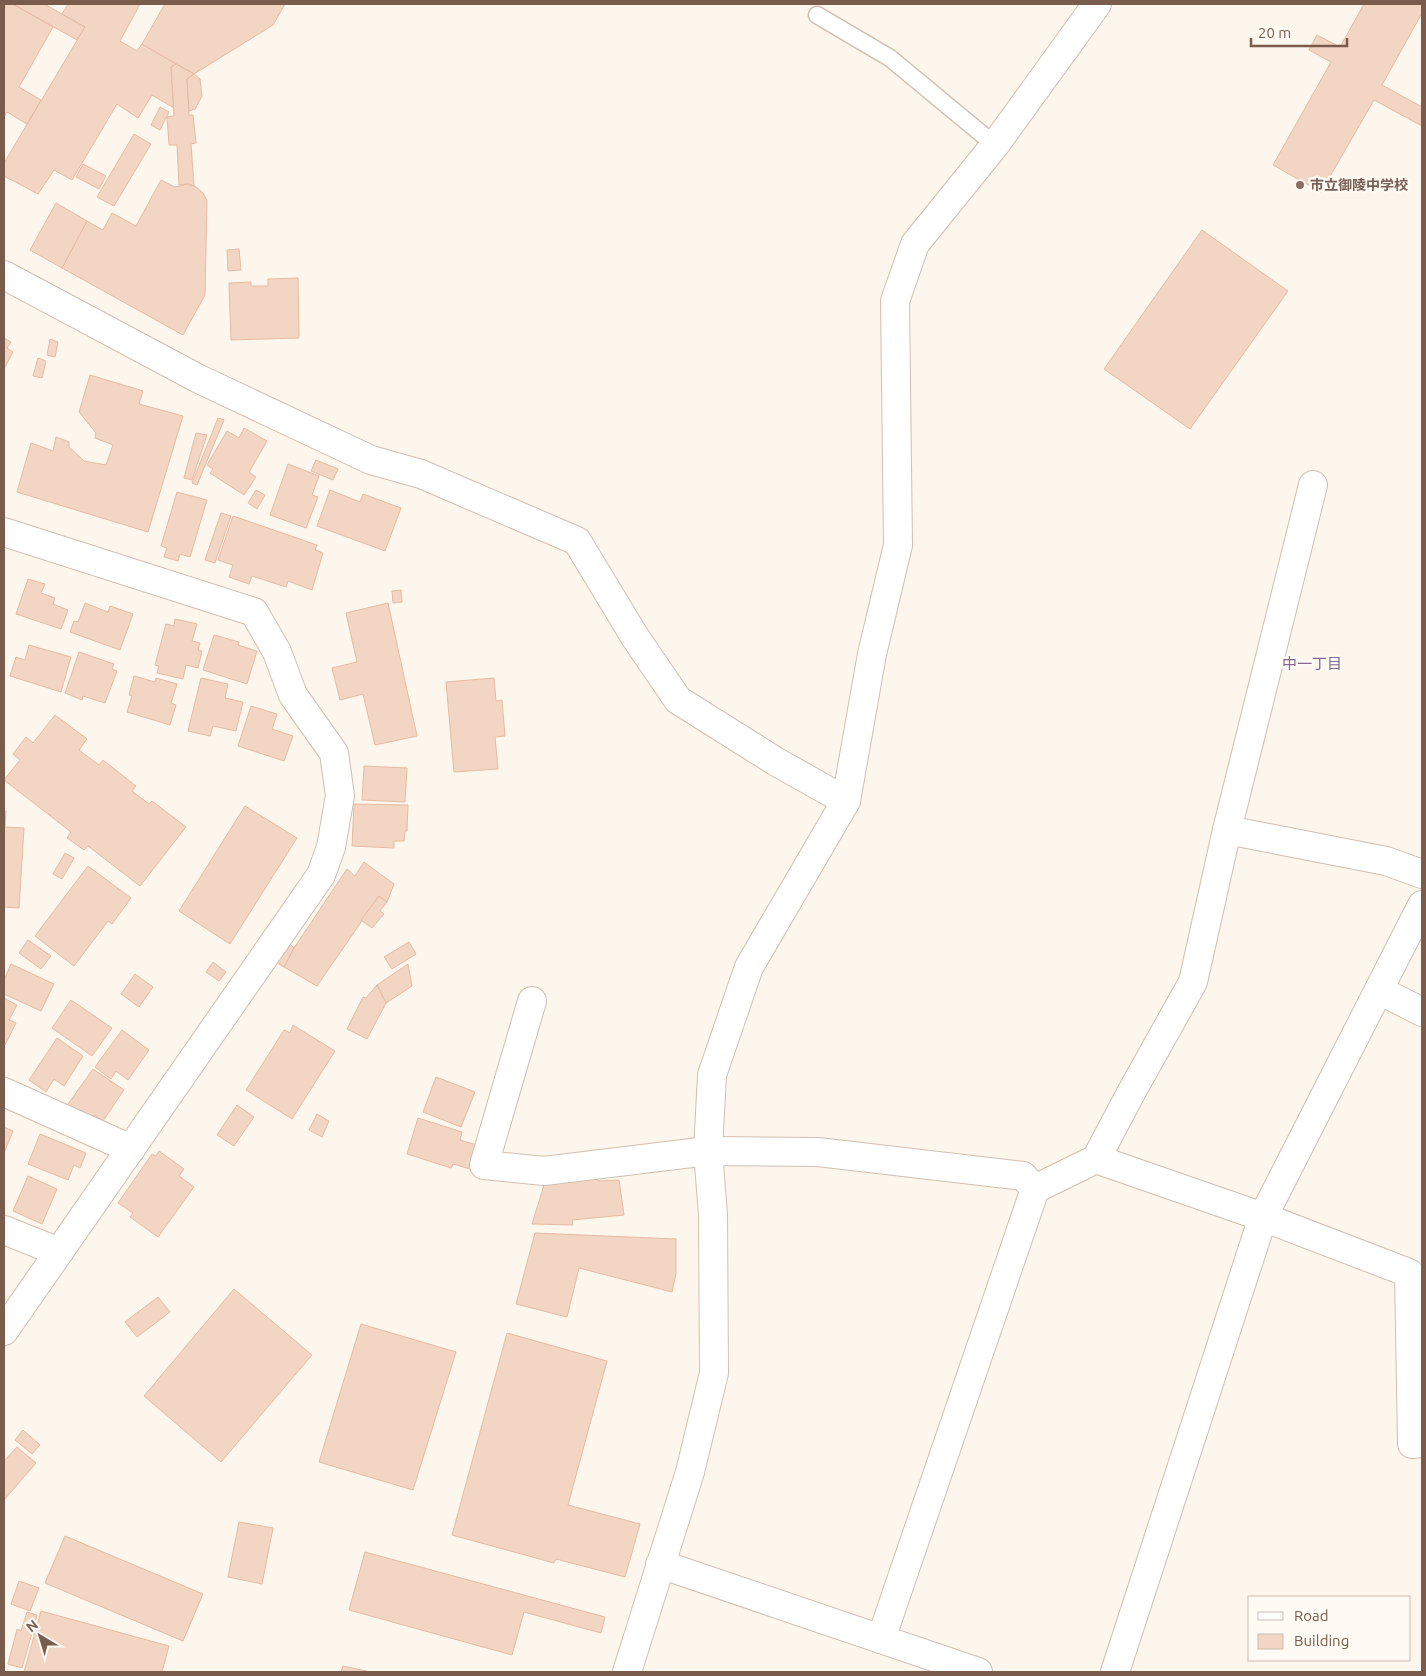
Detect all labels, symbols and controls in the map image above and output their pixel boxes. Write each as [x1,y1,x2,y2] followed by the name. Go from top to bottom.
[1251,15,1347,47] scale bar
[1258,24,1291,41] text: 20 m
[1310,177,1408,193] place label: 市立御陵中学校
[1294,179,1306,191] marker: 市立御陵中学校
[1282,655,1342,672] district label: 中一丁目
[1248,1596,1411,1661] legend
[1294,1607,1329,1624] text: Road
[15,1611,65,1661] north arrow
[23,1616,41,1635] text: N
[1294,1632,1349,1649] text: Building

